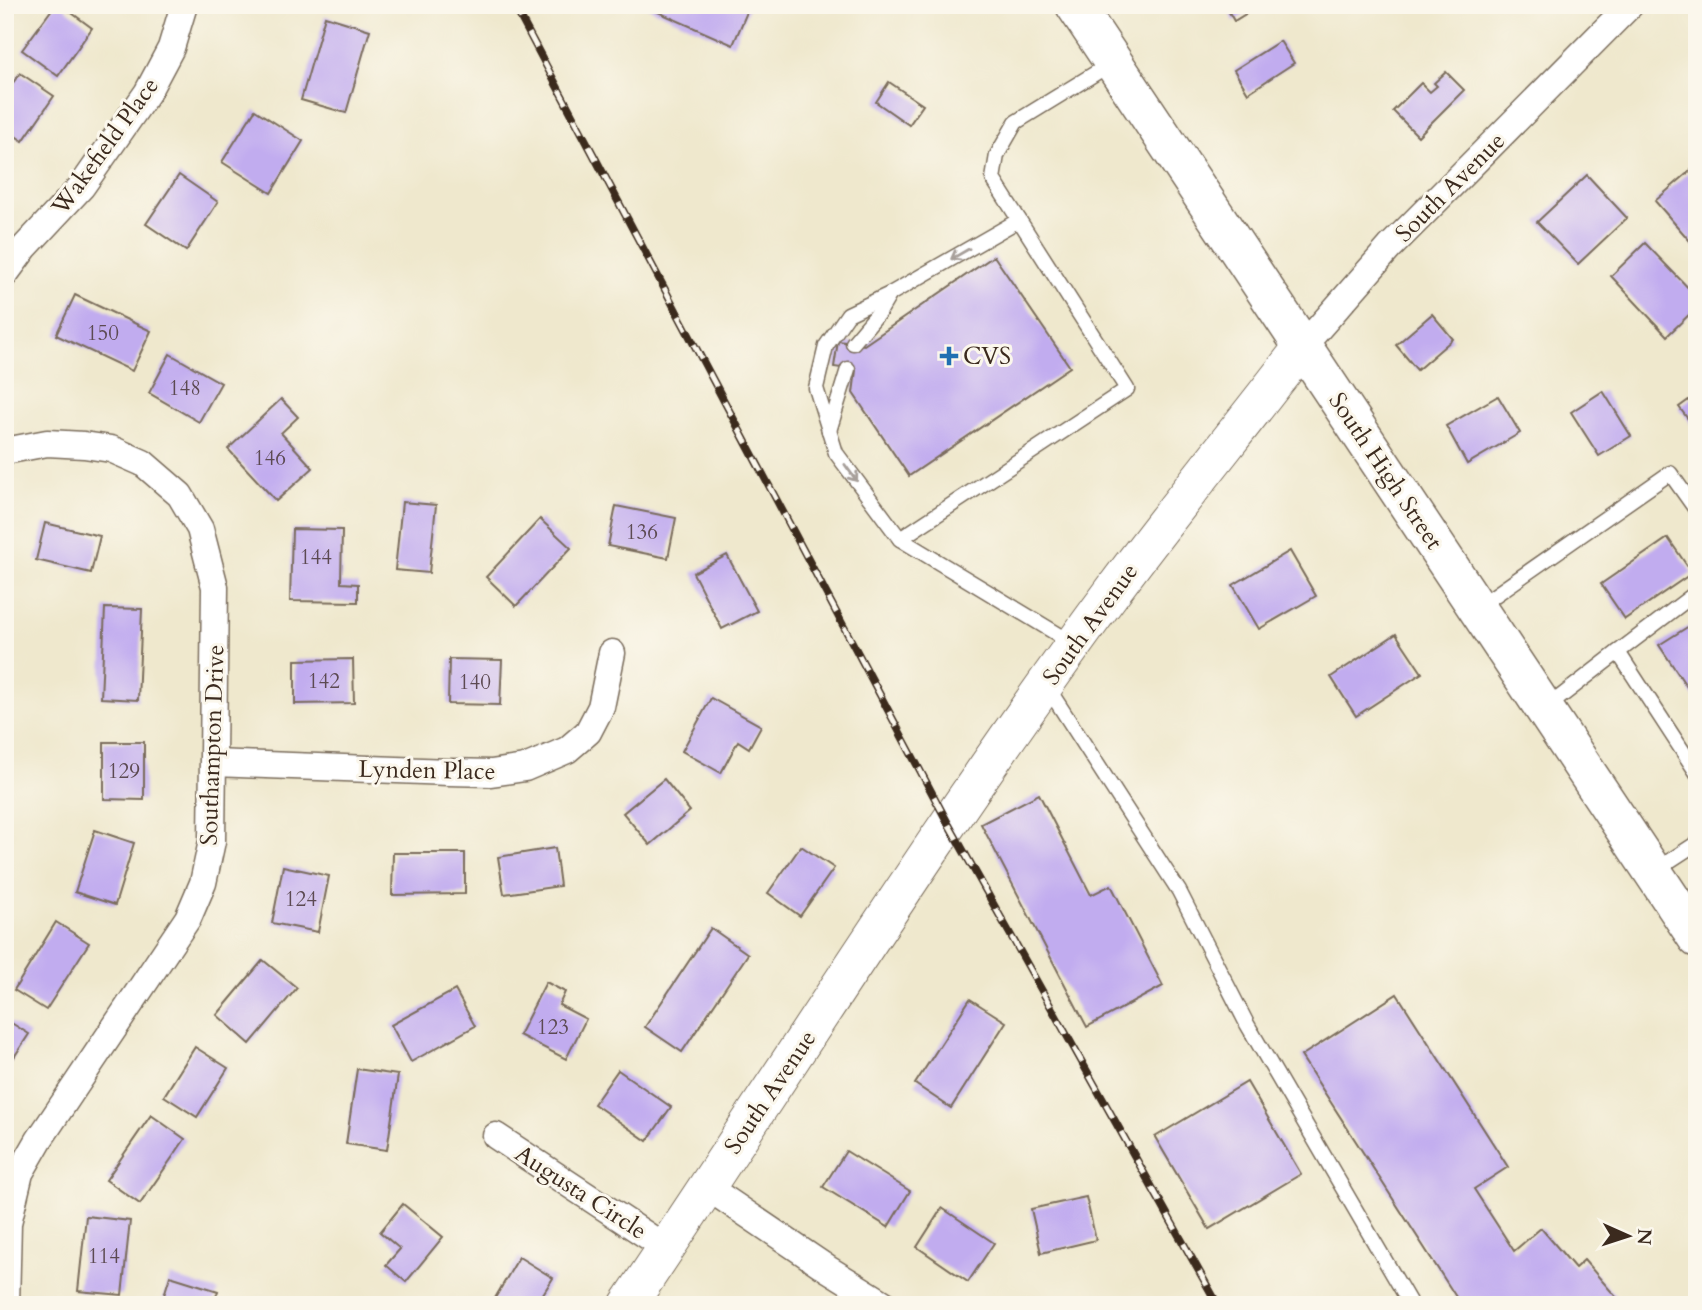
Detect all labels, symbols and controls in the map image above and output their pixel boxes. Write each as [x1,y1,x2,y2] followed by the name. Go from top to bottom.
[44,71,167,223] street label: Wakefield Place
[1388,125,1513,250] street label: South Avenue
[950,247,970,261] one-way arrow
[87,319,119,348] house number: 150
[963,340,1011,373] place label: CVS
[941,348,957,364] marker: CVS
[169,374,201,403] house number: 148
[1321,386,1451,557] street label: South High Street
[254,444,286,473] house number: 146
[844,463,858,482] one-way arrow
[626,518,658,547] house number: 136
[300,543,332,572] house number: 144
[1035,557,1146,692] street label: South Avenue
[193,644,232,846] street label: Southampton Drive
[308,667,340,696] house number: 142
[459,668,491,697] house number: 140
[358,753,496,788] street label: Lynden Place
[108,757,140,786] house number: 129
[285,885,317,914] house number: 124
[537,1013,569,1042] house number: 123
[717,1024,824,1161] street label: South Avenue
[508,1137,653,1247] street label: Augusta Circle
[1594,1202,1664,1272] north arrow
[1631,1228,1657,1246] text: N
[88,1242,120,1271] house number: 114

